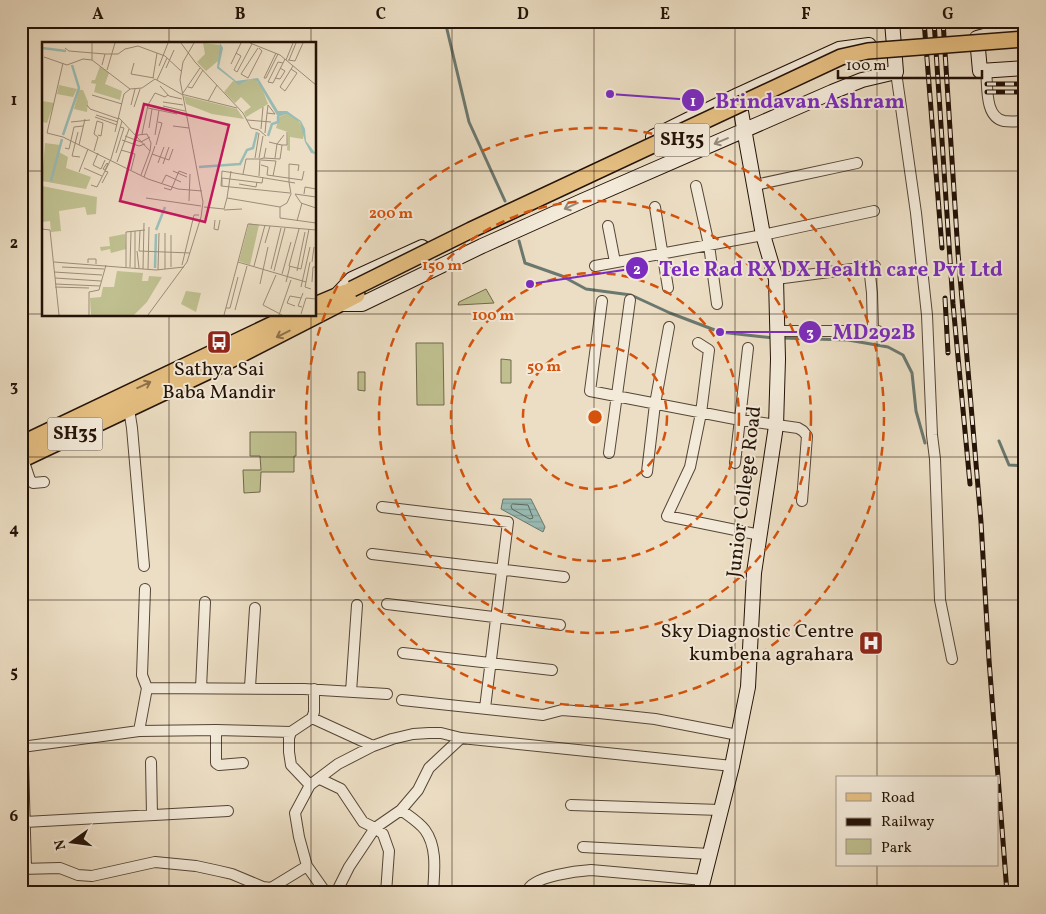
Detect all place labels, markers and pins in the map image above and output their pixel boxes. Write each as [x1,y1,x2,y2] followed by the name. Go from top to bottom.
[680,82,915,118] callout: Brindavan Ashram
[624,250,1013,286] callout: Tele Rad RX DX Health care Pvt Ltd
[797,314,926,350] callout: MD292B
[206,329,232,355] bus stop icon: Sathya Sai Baba Mandir
[162,356,276,407] place label: Sathya Sai Baba Mandir
[586,408,604,426] centre of rings
[661,618,854,669] place label: Sky Diagnostic Centre kumbena agrahara
[858,630,884,656] hospital icon: Sky Diagnostic Centre kumbena agrahara

